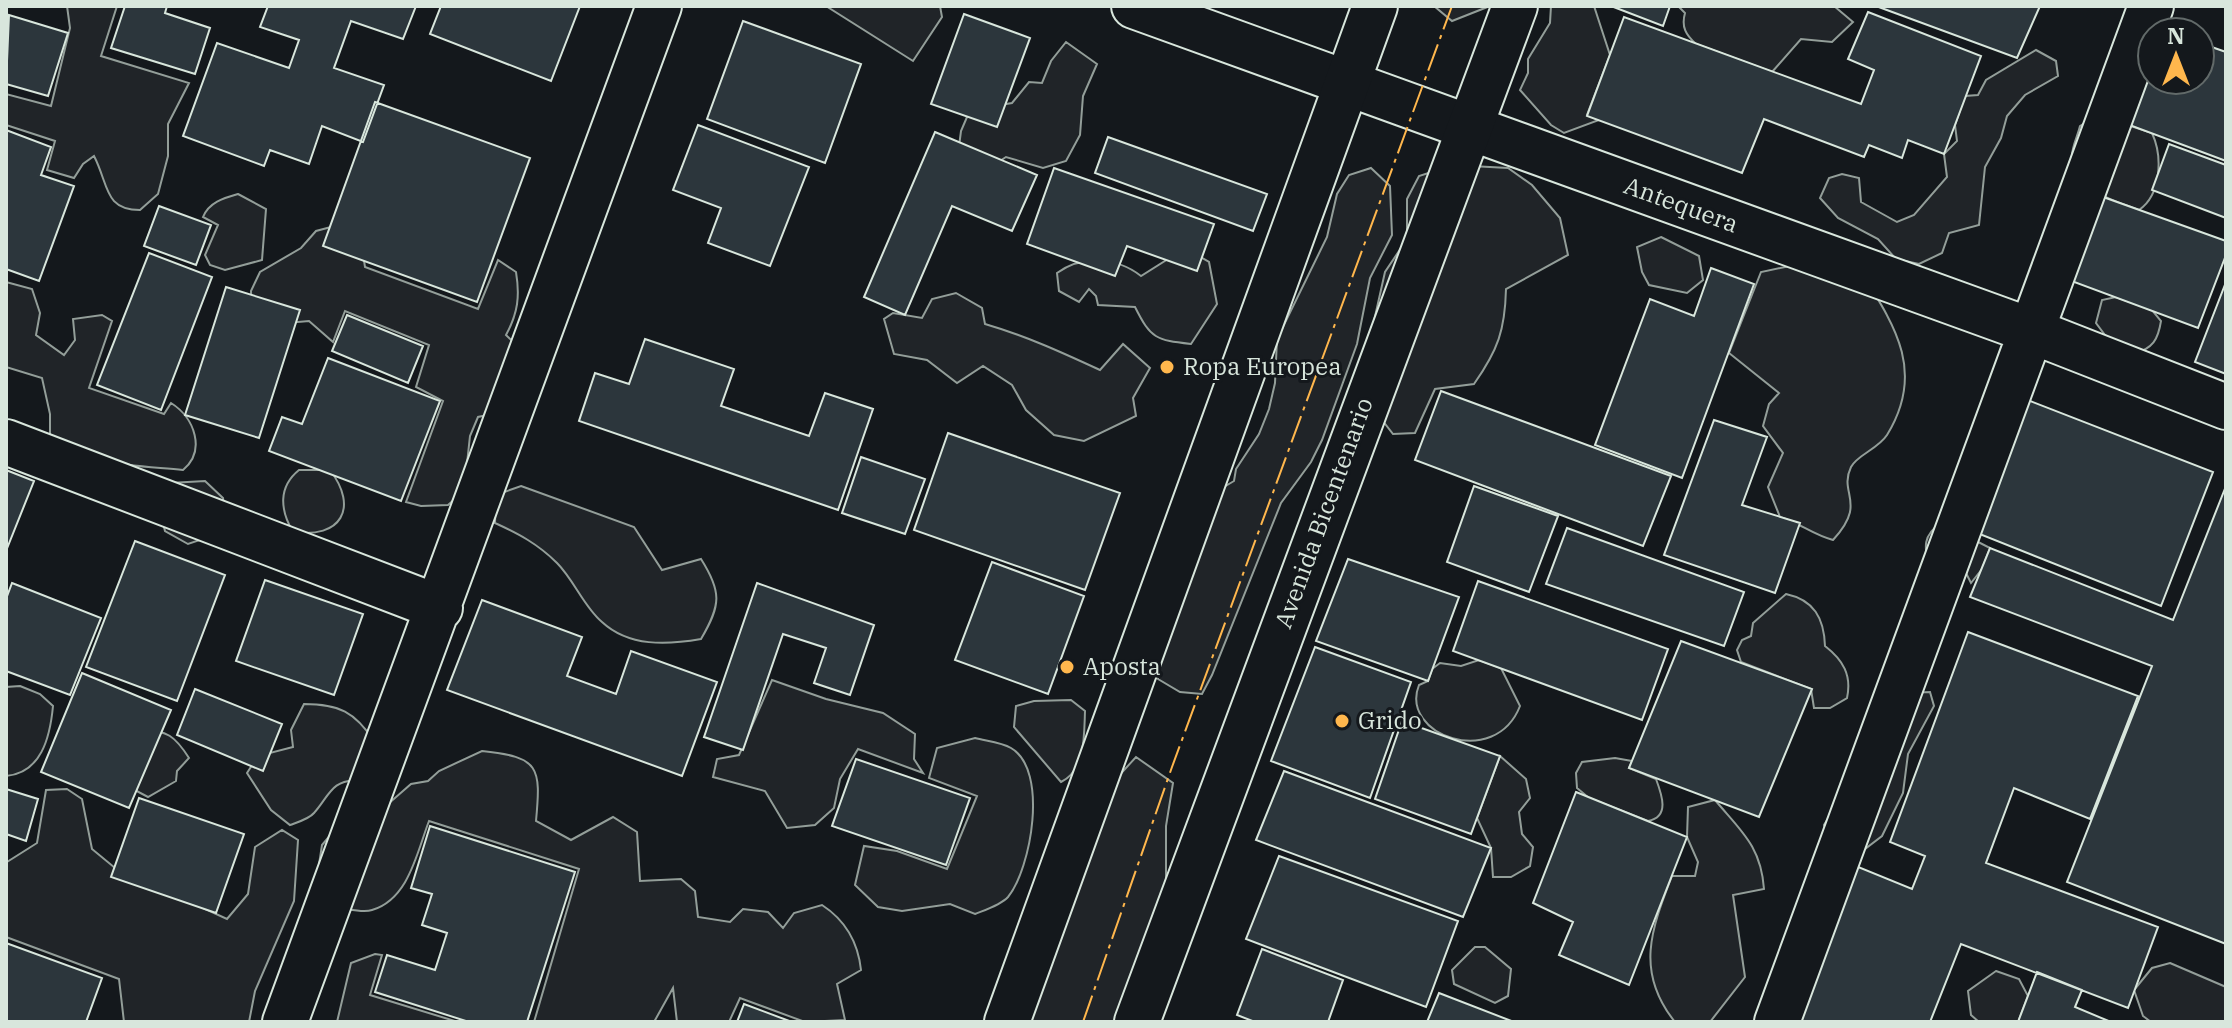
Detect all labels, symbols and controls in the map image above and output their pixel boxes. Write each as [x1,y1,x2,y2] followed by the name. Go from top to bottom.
[2136,16,2216,96] north arrow
[2167,21,2185,50] text: N
[1620,169,1743,239] street label: Antequera
[1183,350,1342,382] place label: Ropa Europea
[1158,358,1176,376] marker: Ropa Europea
[1266,393,1380,632] street label: Avenida Bicentenario
[1083,650,1161,682] place label: Aposta
[1058,658,1076,676] marker: Aposta
[1358,704,1422,736] place label: Grido
[1333,712,1351,730] marker: Grido

